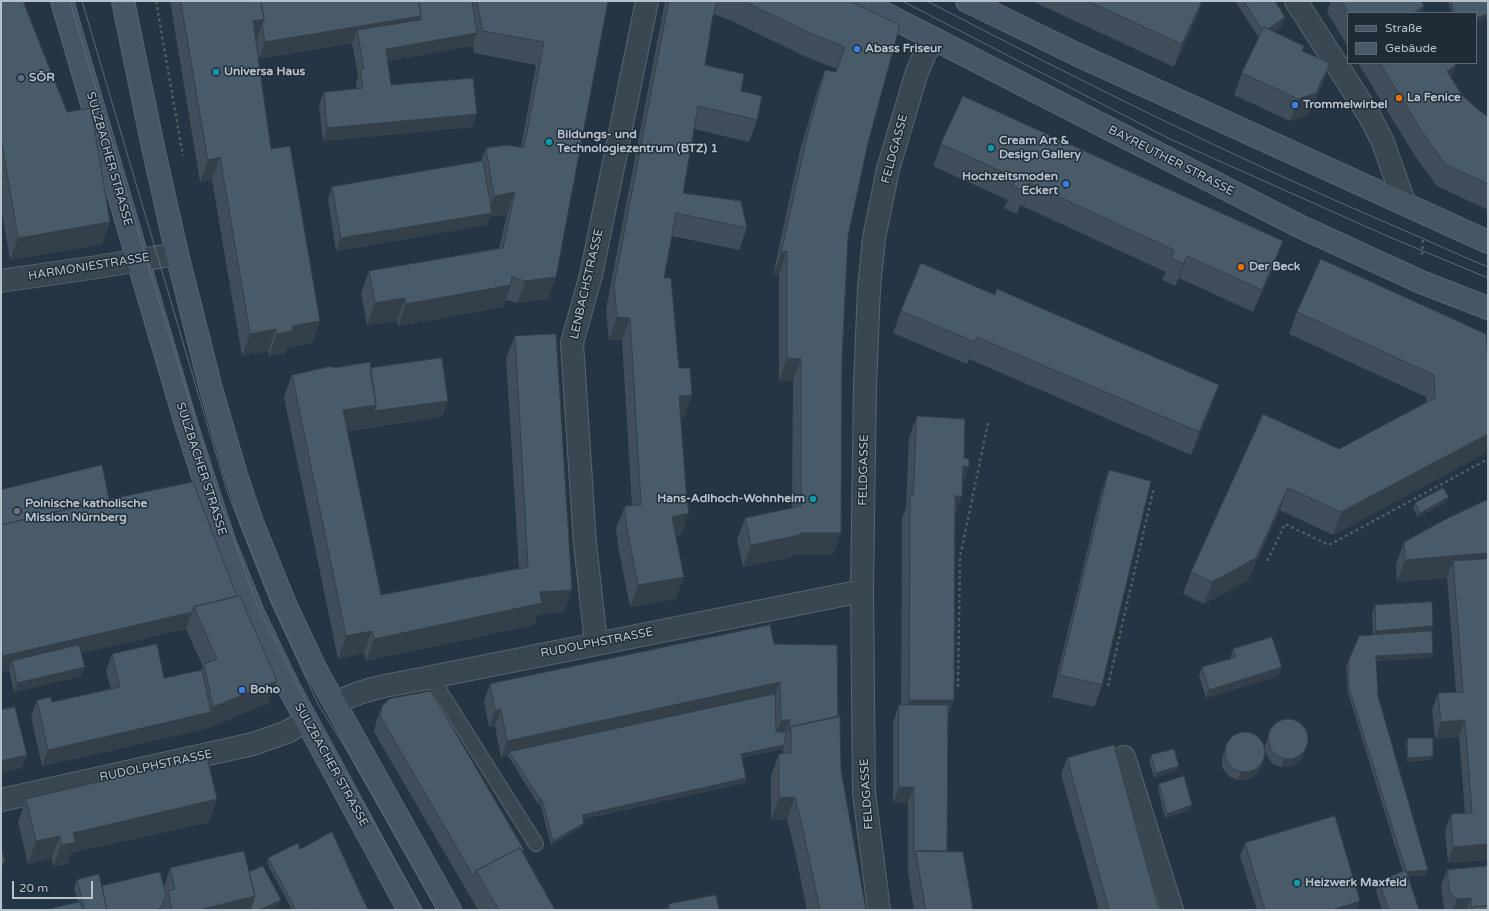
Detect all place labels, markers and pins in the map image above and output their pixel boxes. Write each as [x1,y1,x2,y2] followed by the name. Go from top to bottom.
[865,42,942,56] place label: Abass Friseur
[852,44,862,54] marker: Abass Friseur
[224,65,305,79] place label: Universa Haus
[211,67,221,77] marker: Universa Haus
[29,71,55,85] place label: SÖR
[16,73,26,83] marker: SÖR
[1407,91,1461,105] place label: La Fenice
[1394,93,1404,103] marker: La Fenice
[1303,98,1388,112] place label: Trommelwirbel
[1290,100,1300,110] marker: Trommelwirbel
[557,128,718,156] place label: Bildungs- und Technologiezentrum (BTZ) 1
[999,134,1081,162] place label: Cream Art & Design Gallery
[544,137,554,147] marker: Bildungs- und Technologiezentrum (BTZ) 1
[986,143,996,153] marker: Cream Art & Design Gallery
[962,170,1058,198] place label: Hochzeitsmoden Eckert
[1061,179,1071,189] marker: Hochzeitsmoden Eckert
[1249,260,1300,274] place label: Der Beck
[1236,262,1246,272] marker: Der Beck
[657,492,805,506] place label: Hans-Adlhoch-Wohnheim
[808,494,818,504] marker: Hans-Adlhoch-Wohnheim
[25,497,147,525] place label: Polnische katholische Mission Nürnberg
[12,506,22,516] marker: Polnische katholische Mission Nürnberg
[250,683,280,697] place label: Boho
[237,685,247,695] marker: Boho
[1305,876,1407,890] place label: Heizwerk Maxfeld
[1292,878,1302,888] marker: Heizwerk Maxfeld

